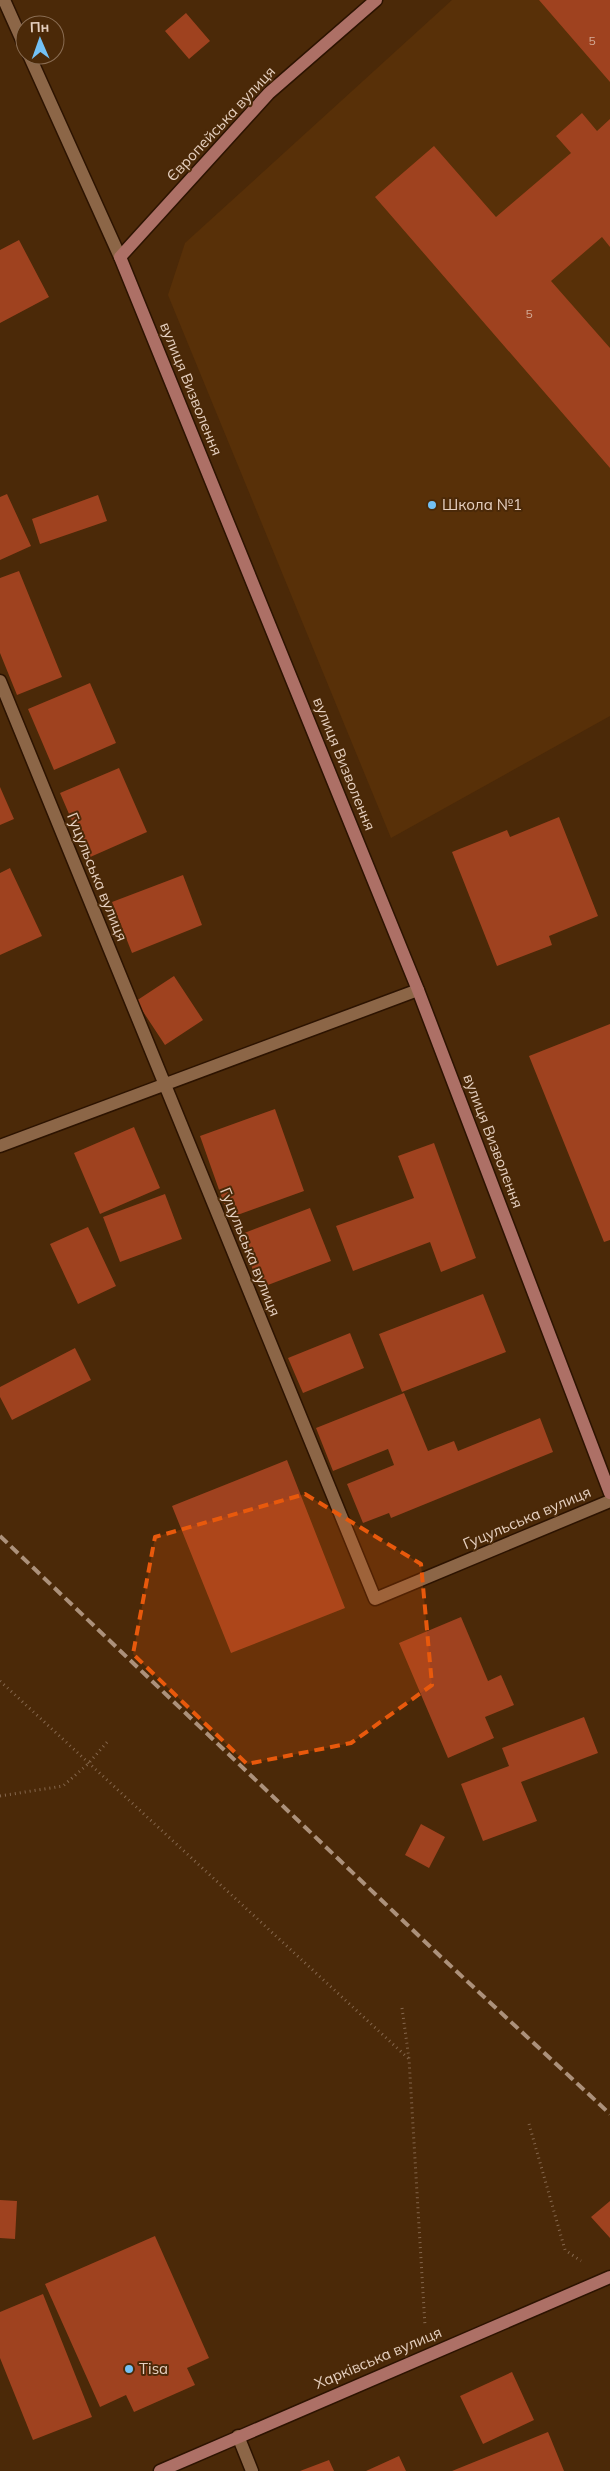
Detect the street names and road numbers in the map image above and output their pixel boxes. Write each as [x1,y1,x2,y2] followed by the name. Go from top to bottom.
[162,62,279,185] street label: Європейська вулиця
[156,319,227,458] street label: вулиця Визволення
[309,694,380,833] street label: вулиця Визволення
[63,810,132,944] street label: Гуцульська вулиця
[459,1071,528,1211] street label: вулиця Визволення
[216,1185,285,1319] street label: Гуцульська вулиця
[460,1482,594,1553] street label: Гуцульська вулиця
[311,2322,444,2393] street label: Харківська вулиця

